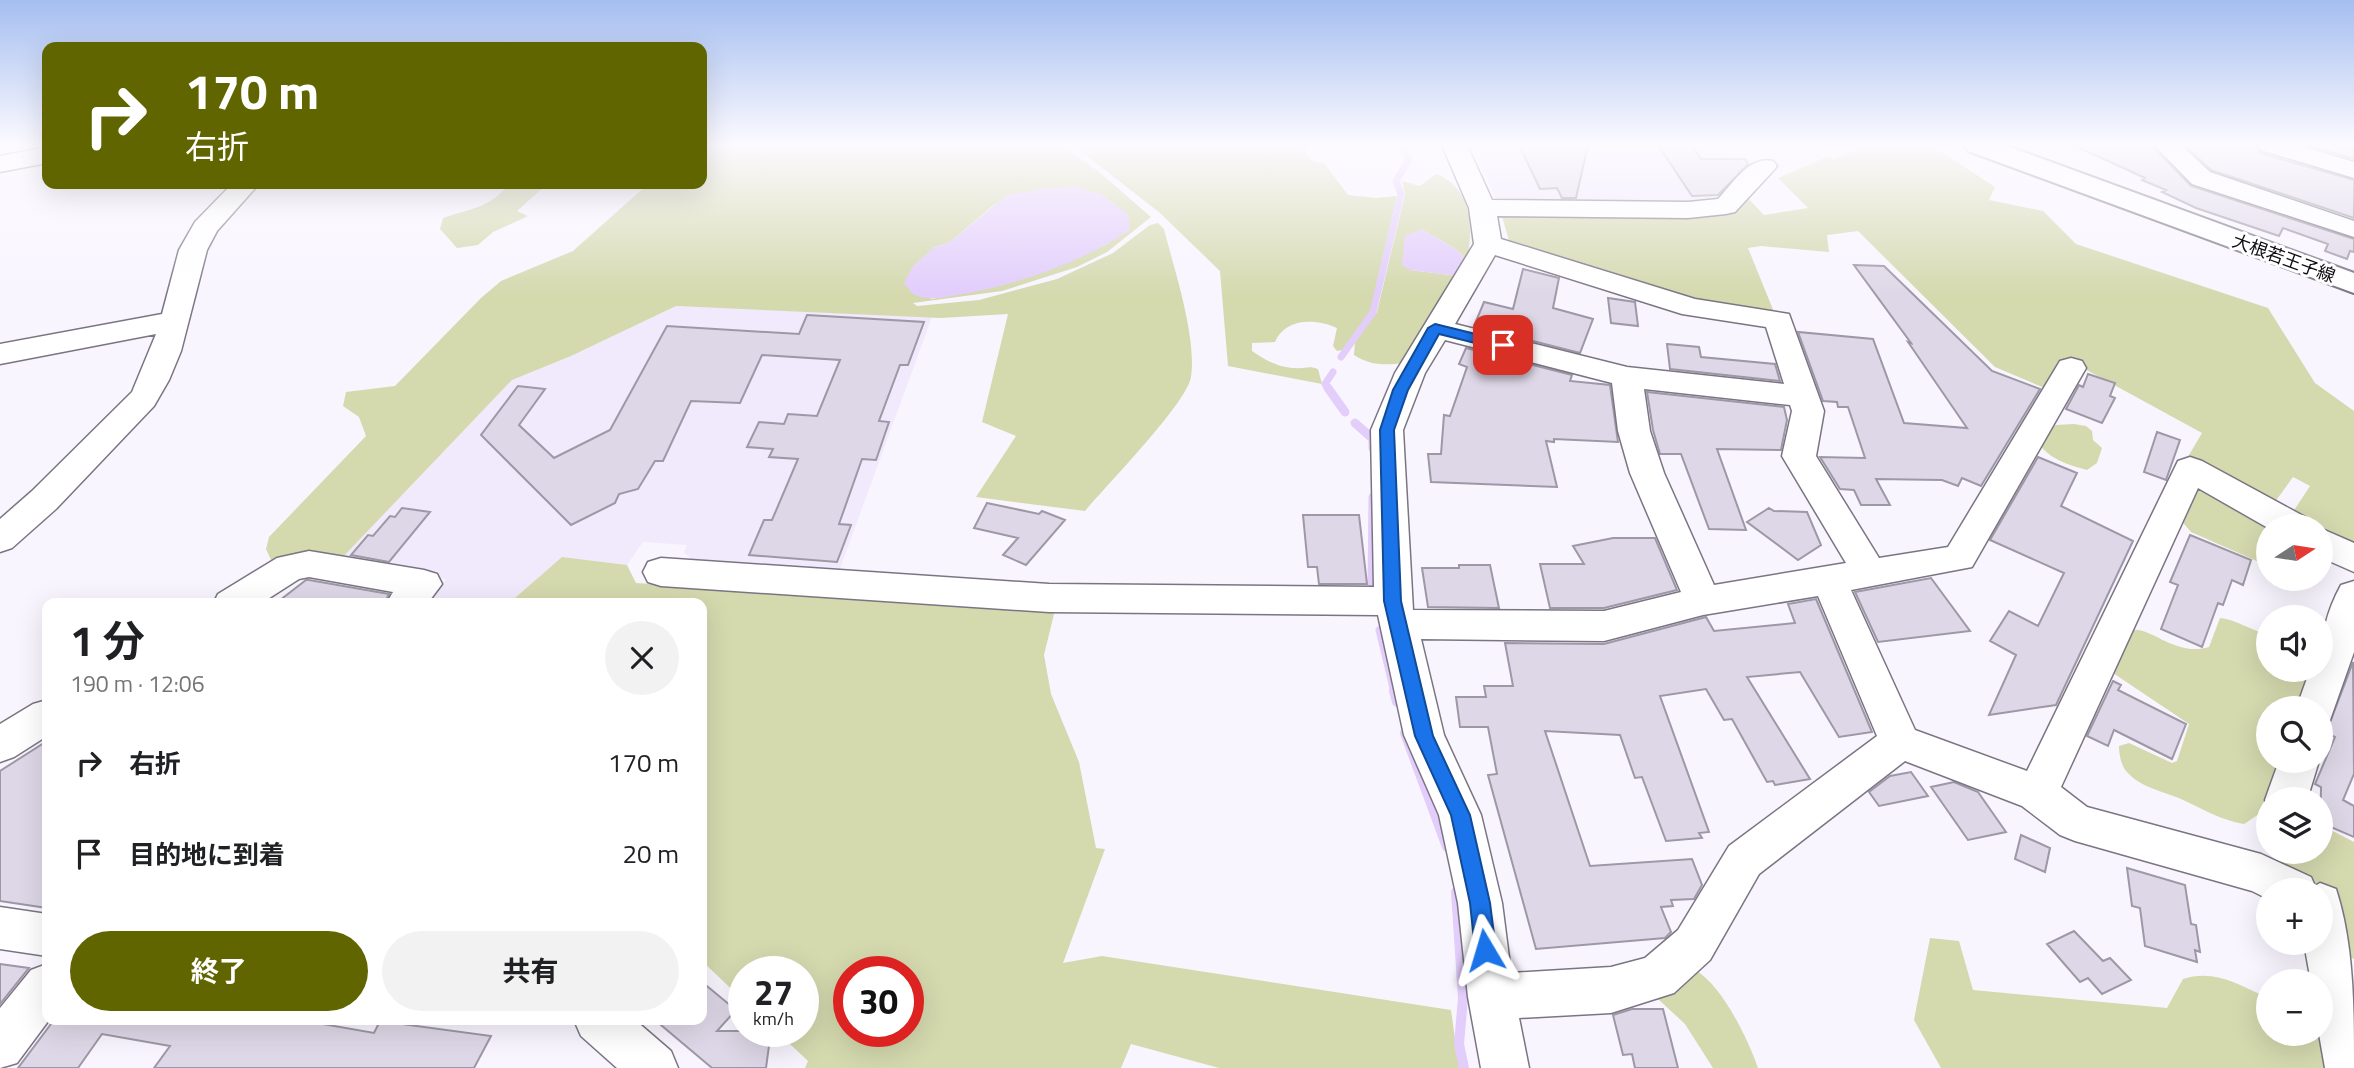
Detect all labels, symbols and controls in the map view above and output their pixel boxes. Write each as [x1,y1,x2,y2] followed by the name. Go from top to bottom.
[185,53,319,128] text: 170 m
[70,70,161,161] icon: right
[185,122,249,170] text: 右折
[2229,227,2339,289] street label: 大根若王子線
[1473,315,1533,375] pin
[1484,326,1522,364] icon: arrive
[2256,514,2333,592] north arrow
[2256,514,2333,1046] map controls
[2256,605,2333,682] button: sound
[70,608,145,672] text: 1 分
[605,621,679,695] button: close
[70,666,205,701] text: 190 m · 12:06
[2256,696,2333,773] button: search
[608,743,679,782] text: 170 m
[70,744,108,782] icon: right
[129,744,181,783] text: 右折
[2256,787,2333,864] button: layers
[622,834,679,873] text: 20 m
[70,835,108,873] icon: arrive
[129,835,285,874] text: 目的地に到着
[2256,878,2333,955] button: +
[1448,913,1522,987] position arrow
[70,931,368,1011] button: 終了
[382,931,679,1011] button: 共有
[833,956,924,1047] speed limit sign: 30
[754,965,793,1019] text: 27
[2256,969,2333,1046] button: −
[753,1005,794,1032] text: km/h

